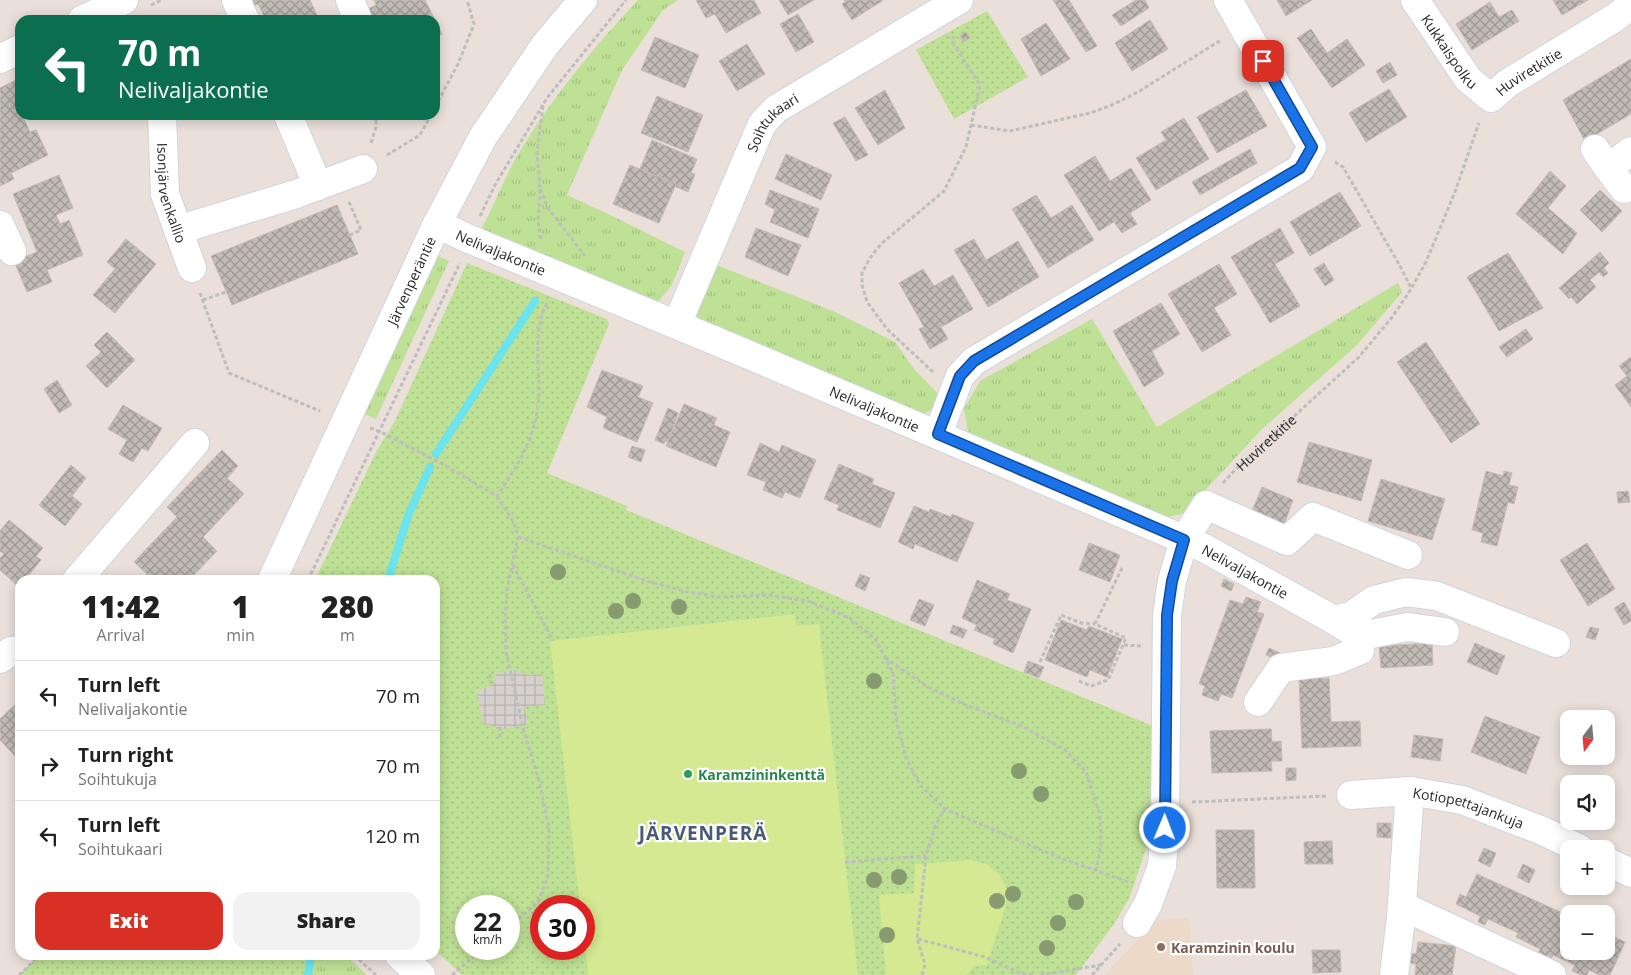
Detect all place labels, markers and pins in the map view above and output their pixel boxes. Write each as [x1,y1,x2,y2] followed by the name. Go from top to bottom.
[1242,40,1284,82] pin
[698,765,825,784] place label: Karamzininkenttä
[682,768,694,780] marker: Karamzininkenttä
[1171,938,1295,957] place label: Karamzinin koulu
[1155,941,1167,953] marker: Karamzinin koulu

